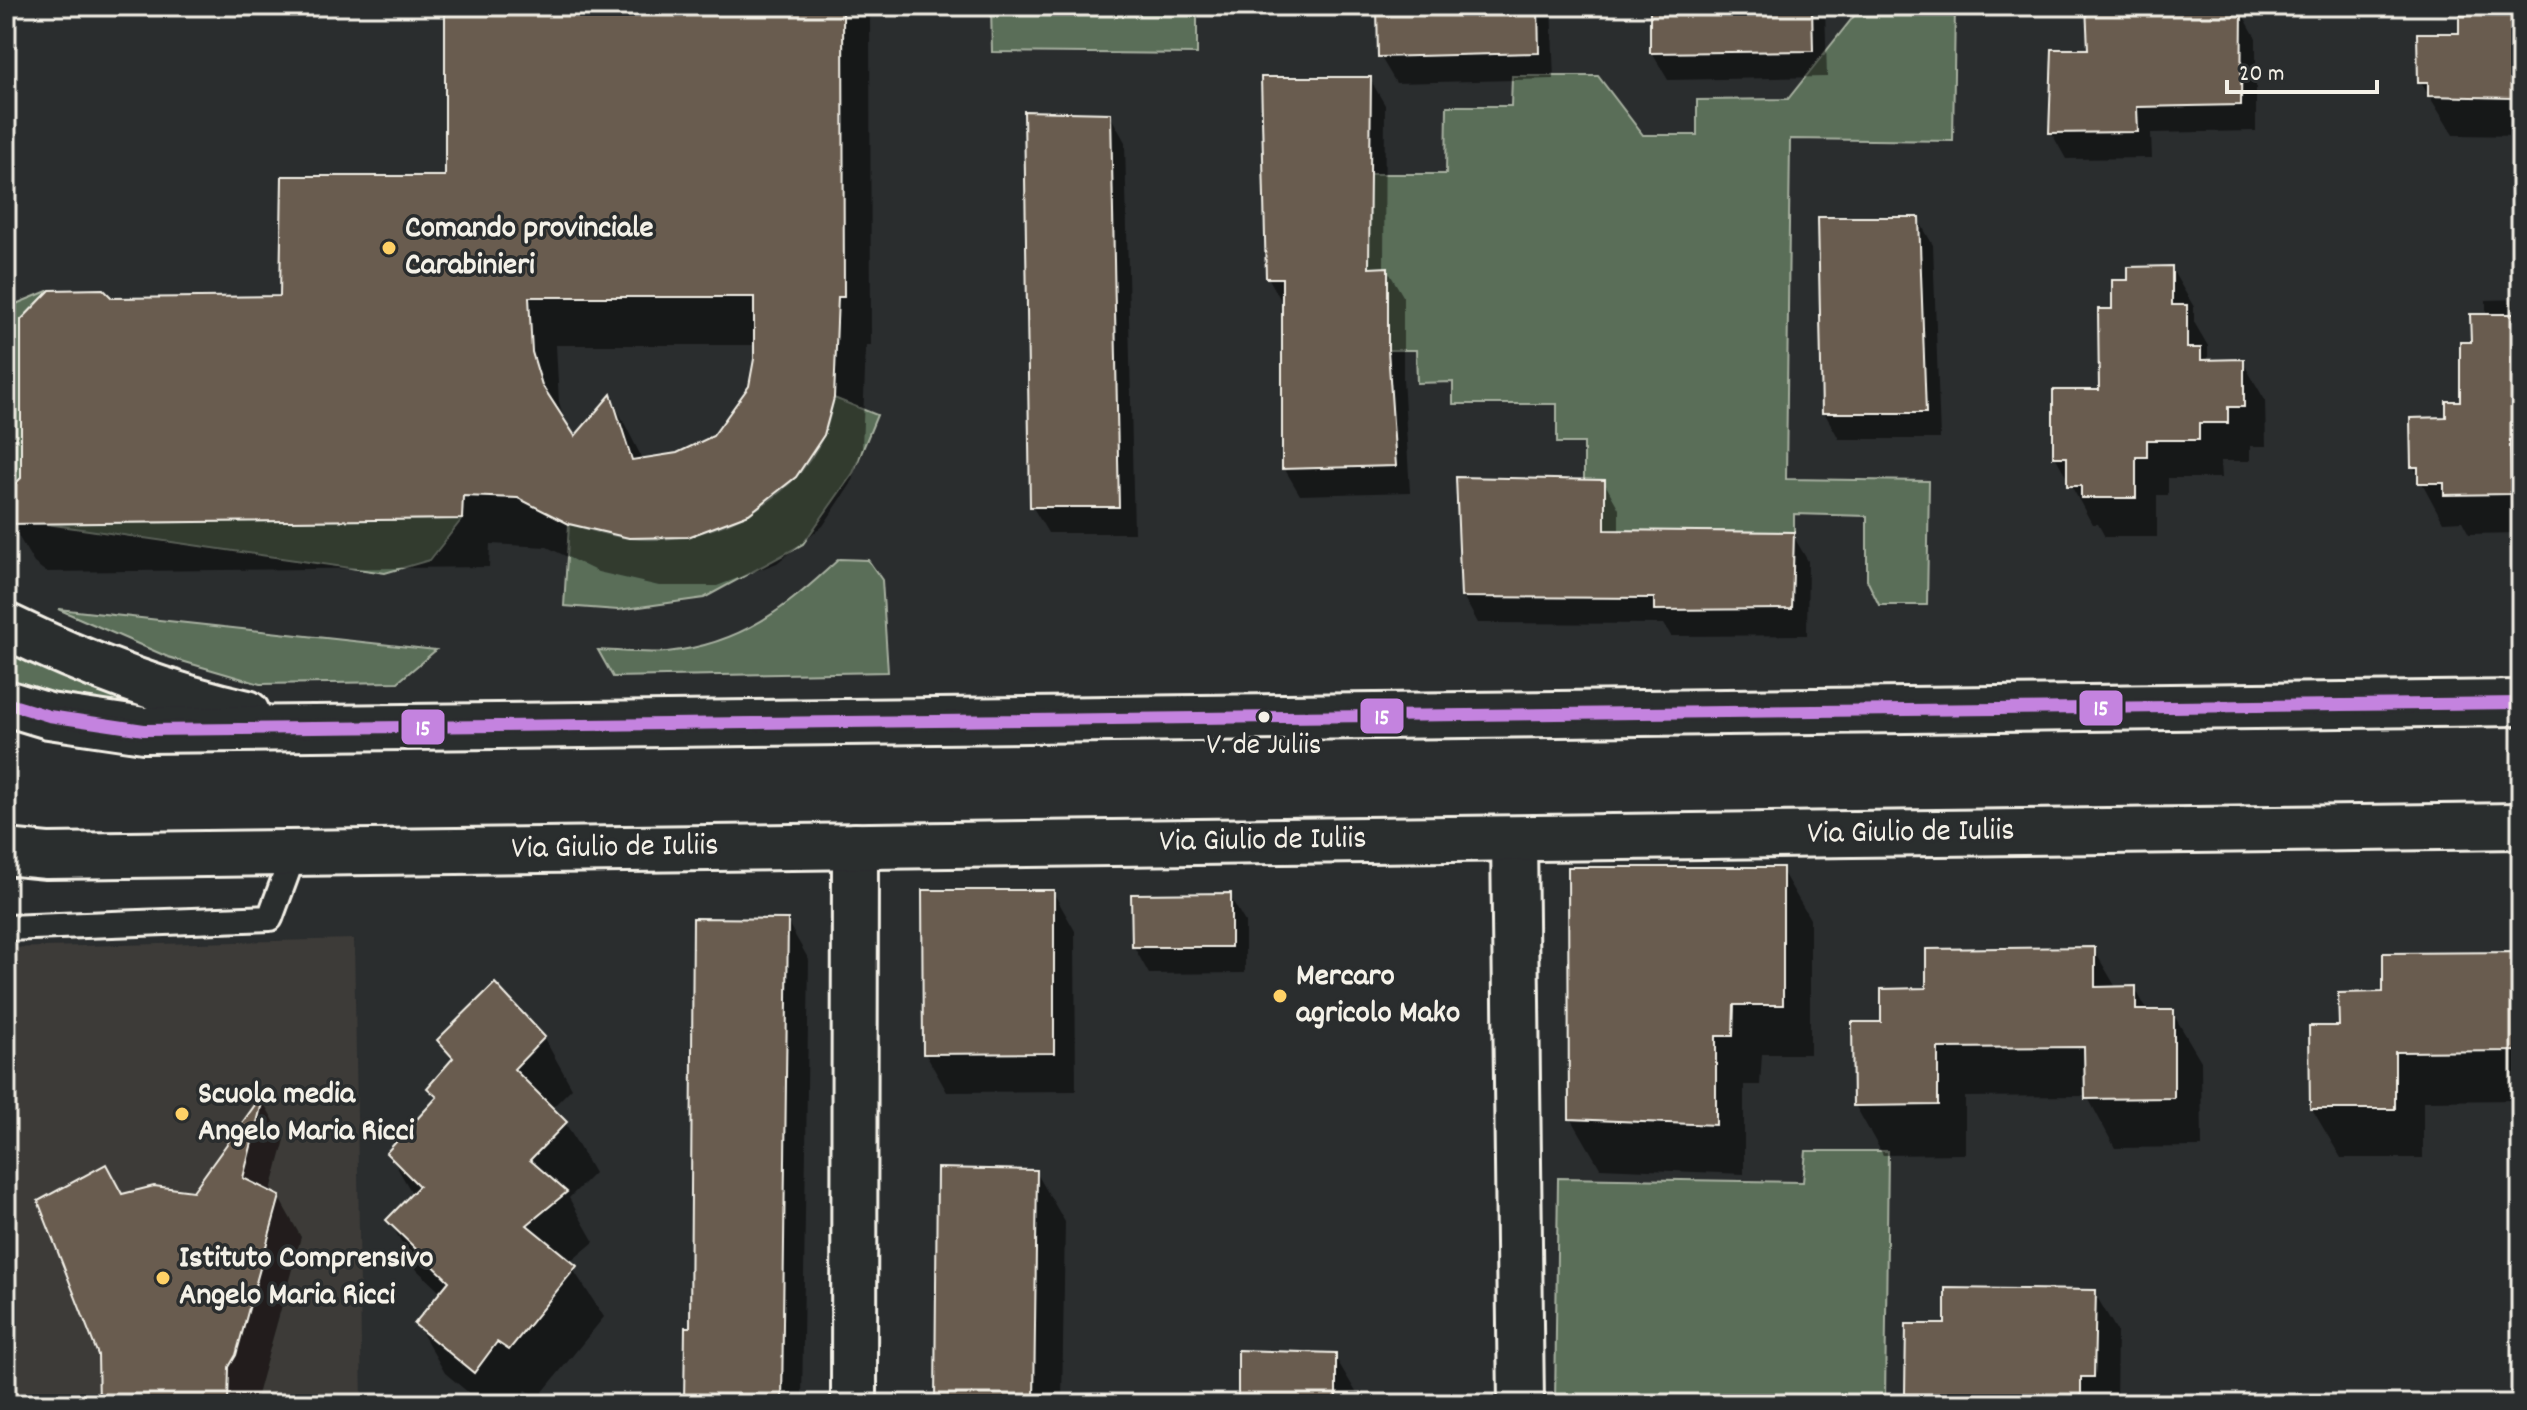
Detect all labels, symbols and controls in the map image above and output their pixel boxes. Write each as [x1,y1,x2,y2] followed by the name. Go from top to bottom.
[2227,44,2377,94] scale bar
[2239,58,2285,92] text: 20 m
[405,207,654,290] place label: Comando provinciale Carabinieri
[380,239,398,257] marker: Comando provinciale Carabinieri
[2078,689,2124,727] line badge: 15
[2093,695,2109,726] text: 15
[1359,697,1405,735] line badge: 15
[1374,704,1390,735] text: 15
[400,708,446,746] line badge: 15
[1256,709,1272,725] marker: V. de Juliis
[415,715,431,746] text: 15
[1206,726,1322,769] place label: V. de Juliis
[1807,809,2015,859] street label: Via Giulio de Iuliis
[1159,817,1367,867] street label: Via Giulio de Iuliis
[511,824,719,874] street label: Via Giulio de Iuliis
[1296,955,1460,1038] place label: Mercaro agricolo Mako
[1271,987,1289,1005] marker: Mercaro agricolo Mako
[198,1073,415,1156] place label: Scuola media Angelo Maria Ricci
[173,1105,191,1123] marker: Scuola media Angelo Maria Ricci
[179,1237,433,1320] place label: Istituto Comprensivo Angelo Maria Ricci
[154,1269,172,1287] marker: Istituto Comprensivo Angelo Maria Ricci

